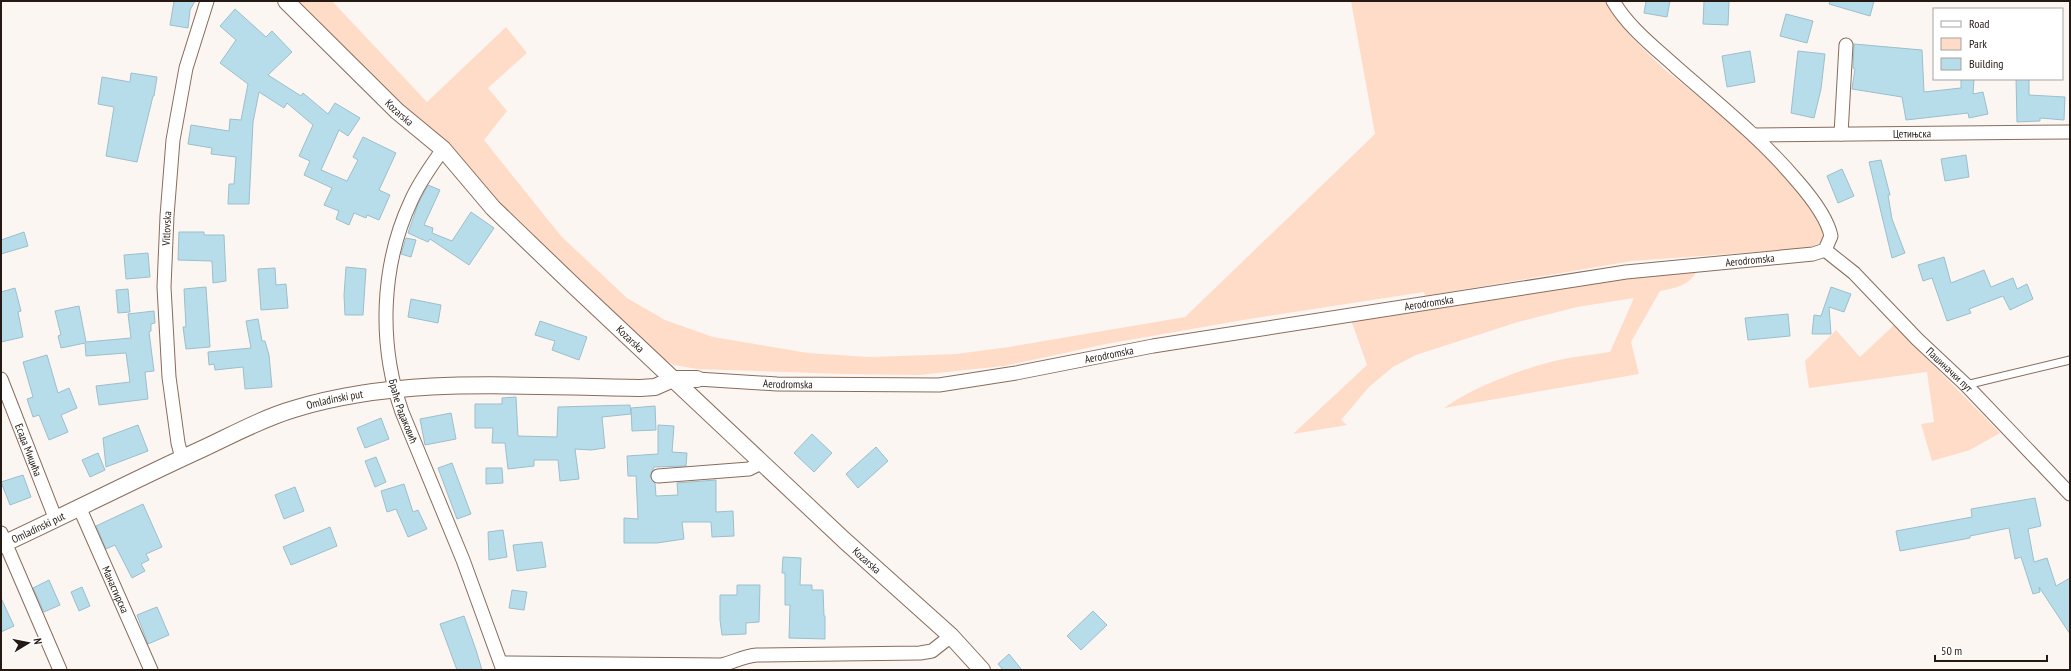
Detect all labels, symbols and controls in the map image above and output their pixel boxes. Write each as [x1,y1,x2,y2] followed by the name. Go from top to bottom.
[1933,8,2063,80] legend
[1969,16,1989,31] text: Road
[1969,36,1987,51] text: Park
[1969,56,2004,71] text: Building
[382,96,416,129] street label: Kozarska
[1893,126,1931,141] street label: Цетињска
[159,211,174,247] street label: Vitlovska
[1725,251,1775,269] street label: Aerodromska
[1403,292,1454,314] street label: Aerodromska
[613,322,647,355] street label: Kozarska
[1083,343,1135,366] street label: Aerodromska
[1923,344,1976,395] street label: Пашиначки пут
[763,376,813,391] street label: Aerodromska
[386,378,421,445] street label: Браће Радаковић
[305,387,364,412] street label: Omladinski put
[12,421,45,478] street label: Есада Мицића
[9,509,67,546] street label: Omladinski put
[850,544,884,577] street label: Kozarska
[99,564,132,615] street label: Манастирска
[8,623,48,663] north arrow
[30,637,45,645] text: N
[1935,637,2047,663] scale bar
[1941,643,1962,658] text: 50 m

